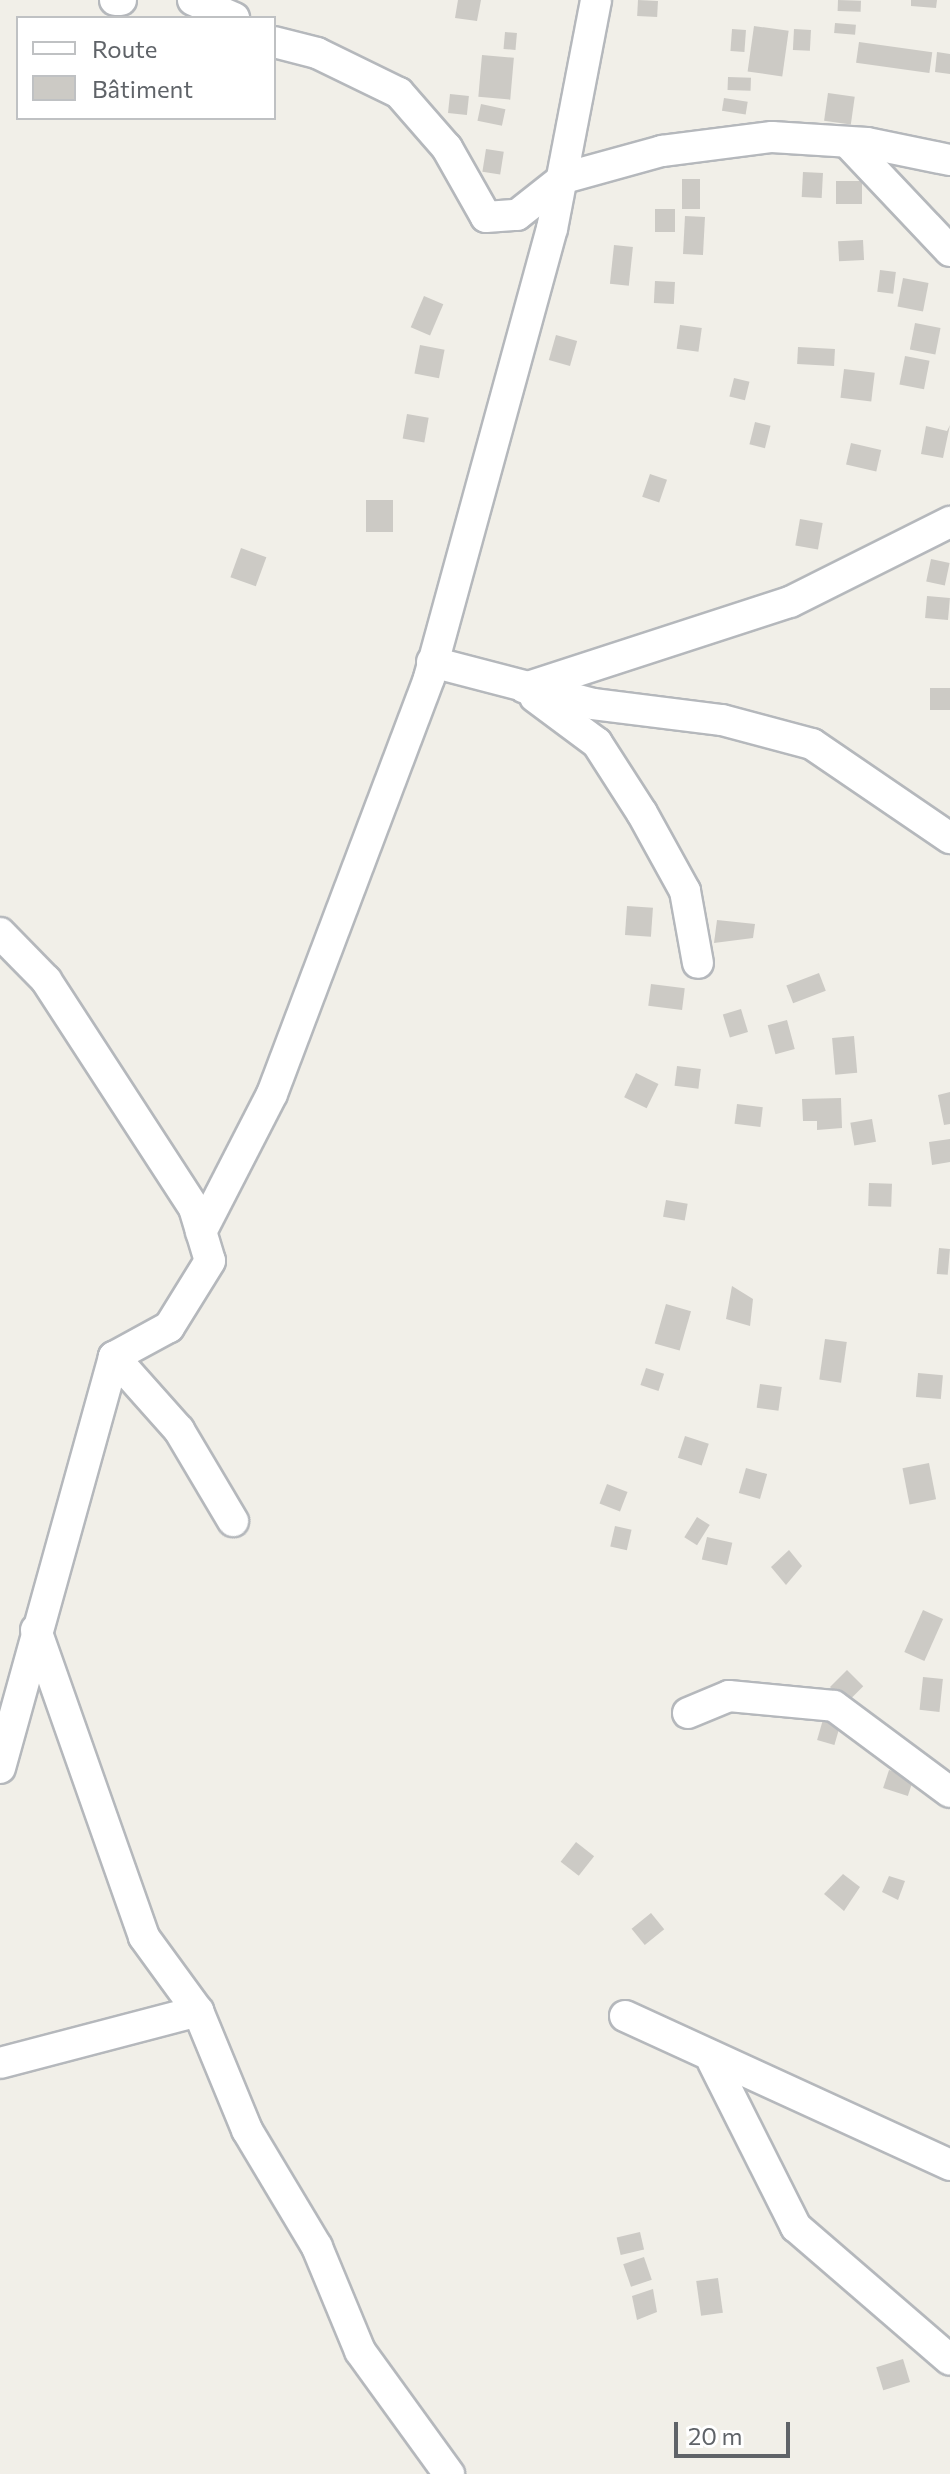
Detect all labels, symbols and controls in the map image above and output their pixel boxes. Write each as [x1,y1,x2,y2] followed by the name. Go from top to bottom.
[16,16,276,120] legend
[92,34,157,63] text: Route
[92,74,193,103] text: Bâtiment
[678,2406,794,2456] scale bar
[688,2421,742,2450] text: 20 m

